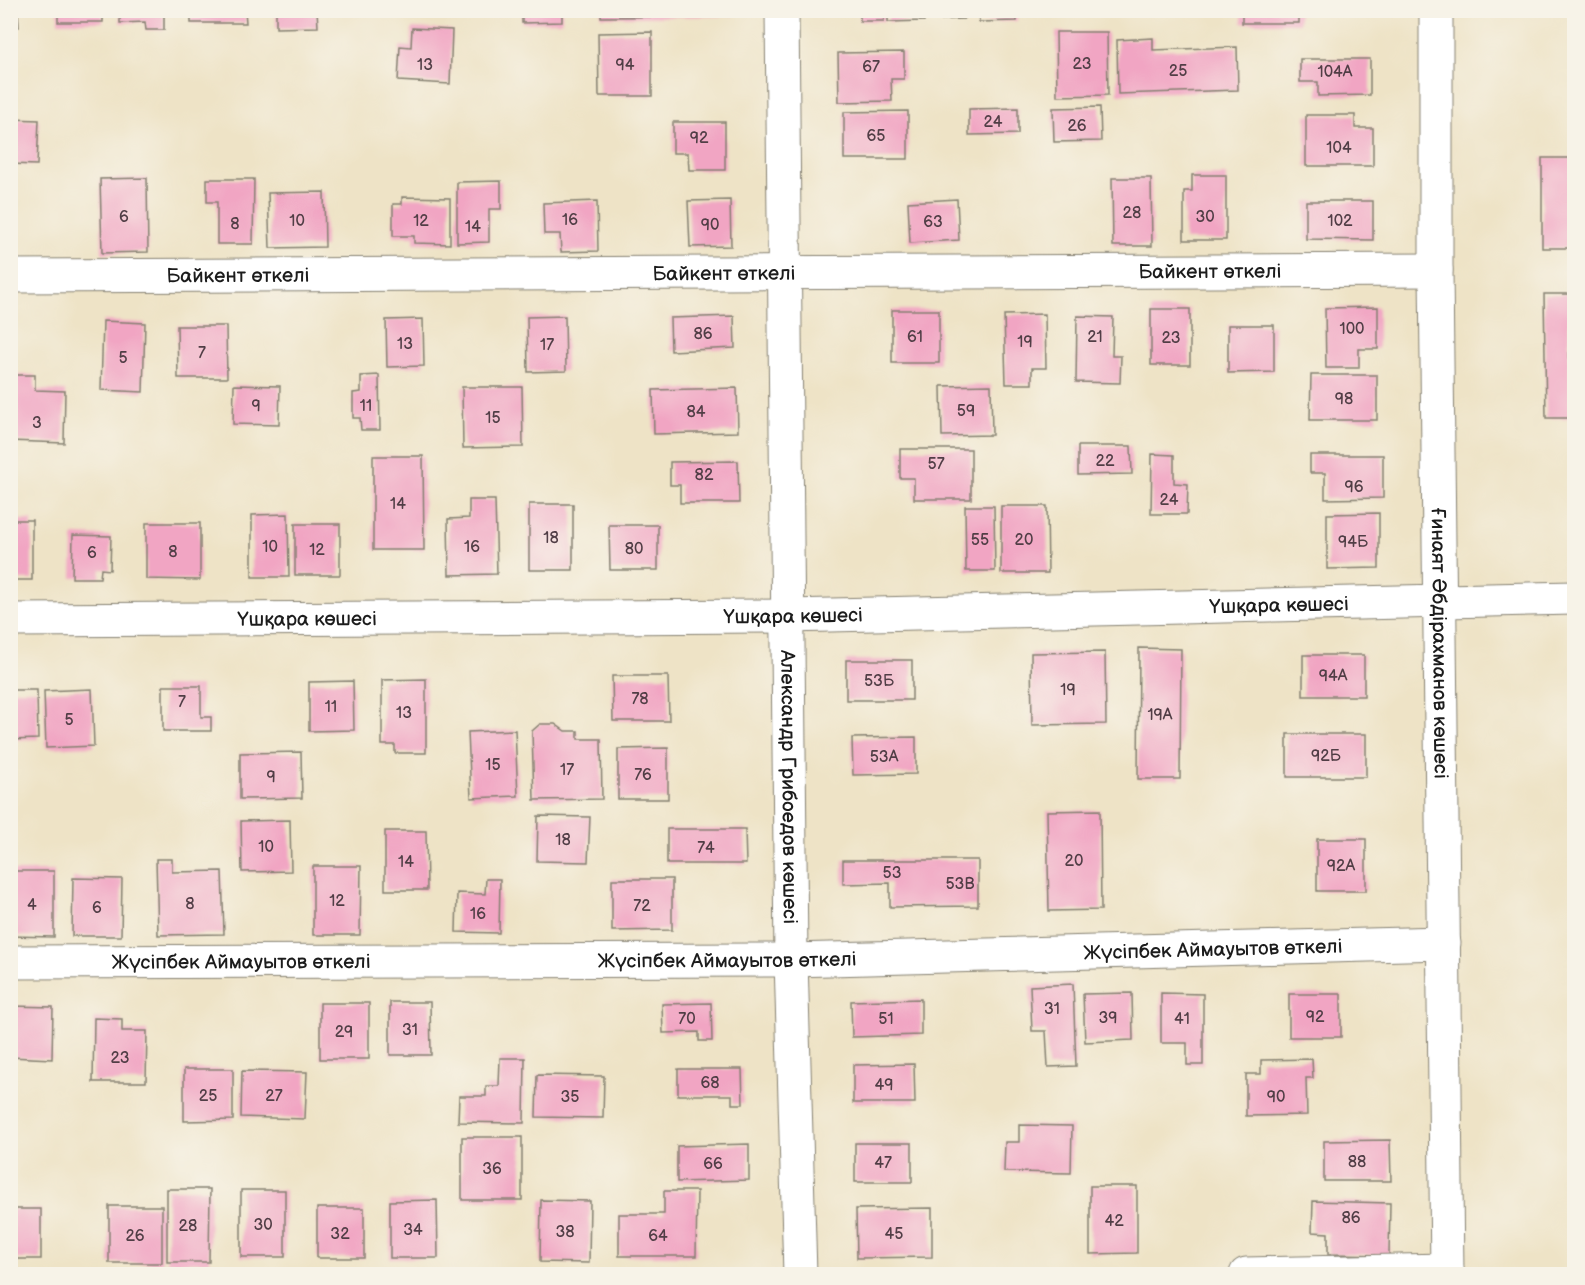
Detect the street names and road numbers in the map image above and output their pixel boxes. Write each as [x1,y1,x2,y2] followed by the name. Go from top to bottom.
[1138,260,1282,284] street label: Байкент өткелі
[652,262,796,286] street label: Байкент өткелі
[166,264,310,288] street label: Байкент өткелі
[1426,507,1453,779] street label: Ғинаят Әбдірахманов көшесі
[1209,592,1349,619] street label: Үшқара көшесі
[723,603,863,629] street label: Үшқара көшесі
[237,607,377,632] street label: Үшқара көшесі
[775,649,802,924] street label: Александр Грибоедов көшесі
[1083,935,1343,965] street label: Жүсіпбек Аймауытов өткелі
[597,947,857,973] street label: Жүсіпбек Аймауытов өткелі
[111,950,371,975] street label: Жүсіпбек Аймауытов өткелі

